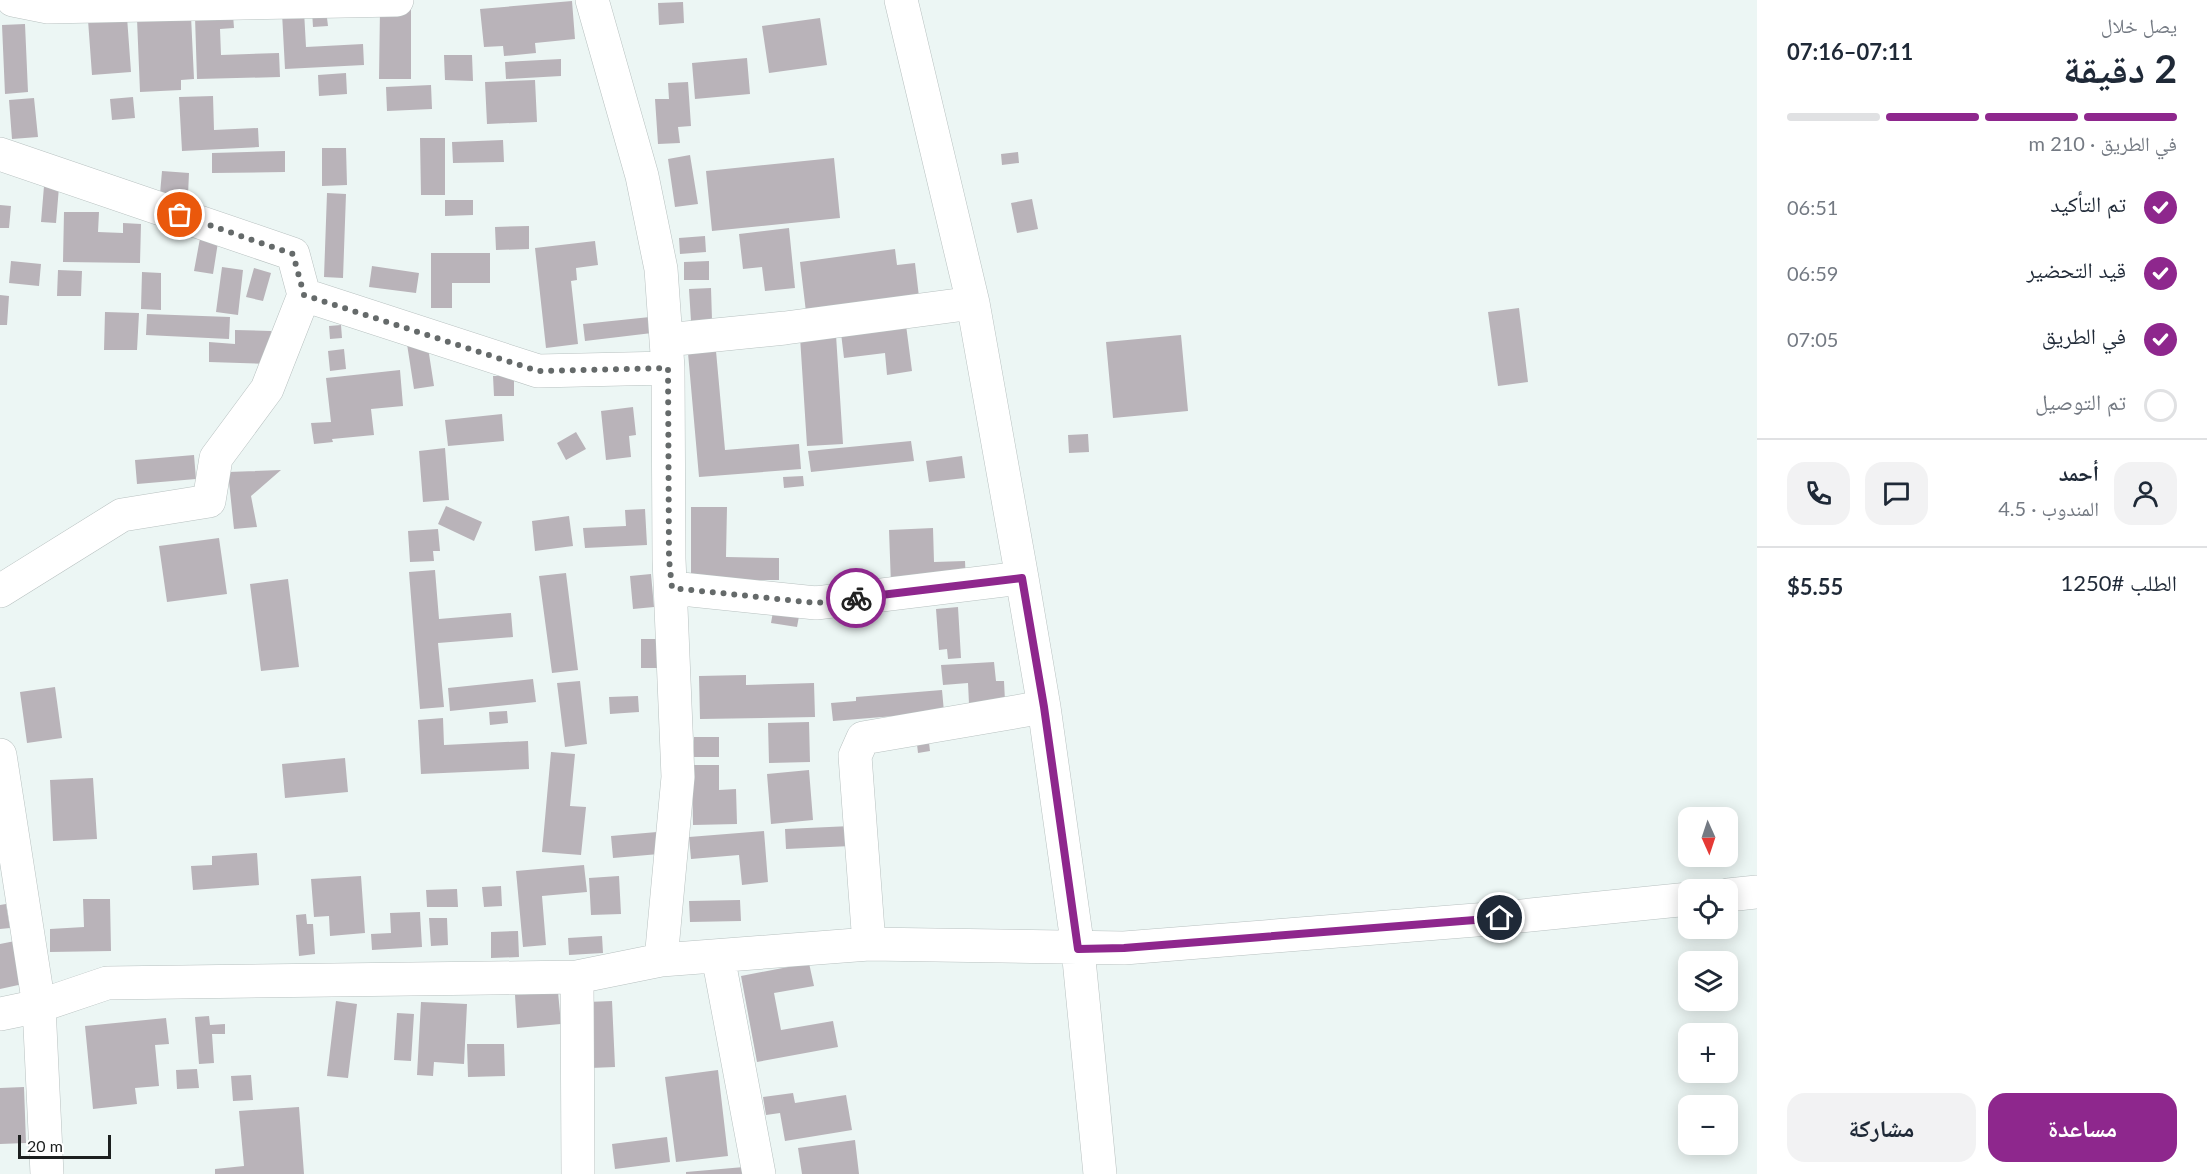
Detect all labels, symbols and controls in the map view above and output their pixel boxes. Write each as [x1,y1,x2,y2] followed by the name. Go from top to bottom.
[2101,13,2177,37] text: يصل خلال
[1787,38,1913,65] text: 07:11–07:16
[2063,45,2177,91] text: 2 دقيقة
[2029,131,2177,155] text: في الطريق · 210 m
[154,189,205,240] pin
[2050,190,2126,217] text: تم التأكيد
[2144,191,2177,224] icon: check
[1787,195,1838,219] text: 06:51
[163,198,196,231] icon: bag
[2026,256,2126,283] text: قيد التحضير
[2144,257,2177,290] icon: check
[1787,261,1838,285] text: 06:59
[2042,322,2126,349] text: في الطريق
[2144,323,2177,356] icon: check
[1787,327,1838,351] text: 07:05
[2035,388,2126,415] text: تم التوصيل
[2059,459,2099,486] text: أحمد
[1787,462,1850,525] button: phone
[1865,462,1928,525] button: chat
[2114,462,2177,525] button: person
[1998,496,2099,520] text: المندوب · 4.5
[826,568,886,628] courier
[2060,569,2177,596] text: الطلب #1250
[1787,573,1843,600] text: $5.55
[840,582,873,615] icon: bike
[1678,807,1738,867] north arrow
[1678,807,1738,1155] map controls
[1678,879,1738,939] button: locate
[1474,892,1525,943] pin
[1483,901,1516,934] icon: home
[1678,951,1738,1011] button: layers
[1678,1023,1738,1083] button: +
[1787,1093,1976,1162] button: مشاركة
[1988,1093,2177,1162] button: مساعدة
[1678,1095,1738,1155] button: −
[18,1132,111,1160] scale bar
[27,1136,63,1155] text: 20 m

